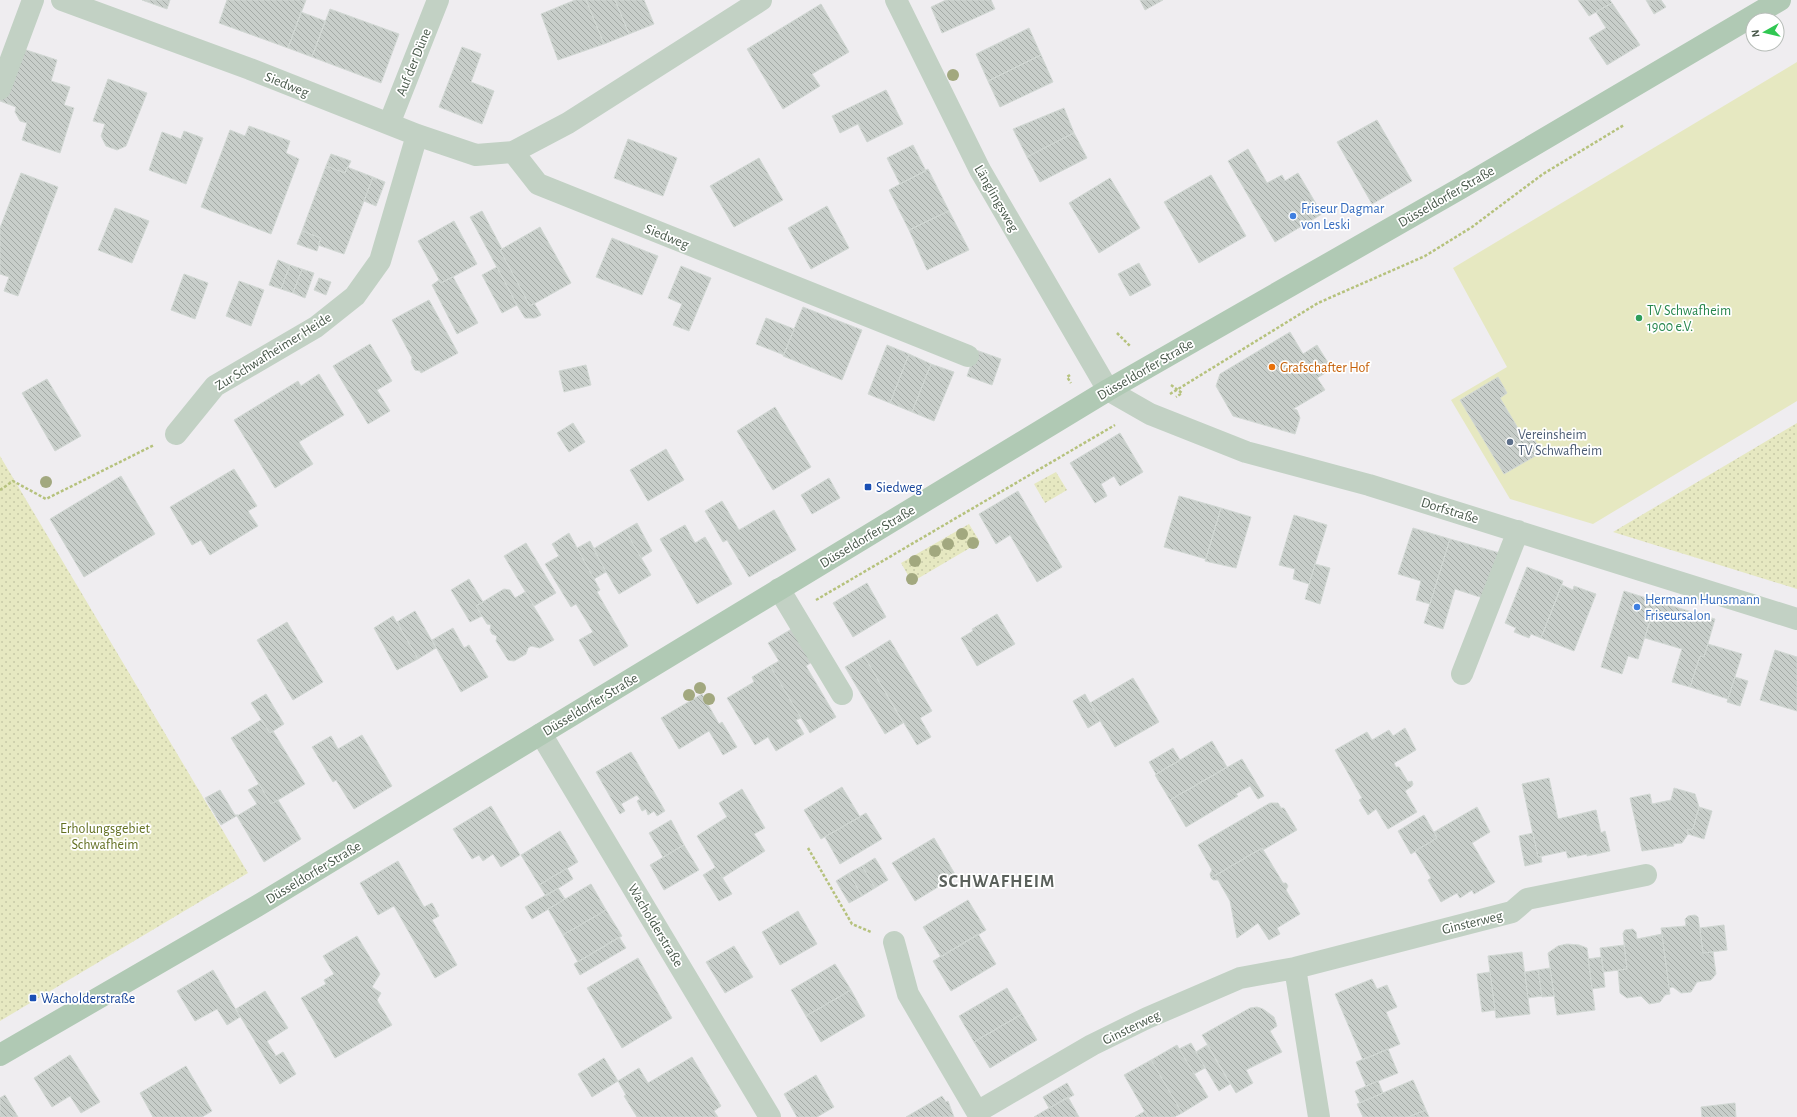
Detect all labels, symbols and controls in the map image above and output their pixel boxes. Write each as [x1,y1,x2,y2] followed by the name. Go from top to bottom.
[1745,12,1785,52] north arrow
[394,27,434,98] street label: Auf der Düne
[1750,29,1762,38] text: N
[263,70,311,100] street label: Siedweg
[971,163,1021,234] street label: Länglingsweg
[1396,164,1497,230] street label: Düsseldorfer Straße
[1301,202,1385,232] place label: Friseur Dagmar von Leski
[1288,211,1298,221] marker: Friseur Dagmar von Leski
[643,222,691,252] street label: Siedweg
[1647,304,1731,334] place label: TV Schwafheim 1900 e.V.
[213,310,334,393] street label: Zur Schwafheimer Heide
[1634,313,1644,323] marker: TV Schwafheim 1900 e.V.
[1095,337,1196,403] street label: Düsseldorfer Straße
[1280,361,1370,375] place label: Grafschafter Hof
[1267,362,1277,372] marker: Grafschafter Hof
[1518,428,1602,458] place label: Vereinsheim TV Schwafheim
[1505,437,1515,447] marker: Vereinsheim TV Schwafheim
[876,481,922,495] place label: Siedweg
[863,482,873,492] marker: Siedweg
[1419,496,1480,526] street label: Dorfstraße
[817,503,918,571] street label: Düsseldorfer Straße
[1645,593,1760,623] place label: Hermann Hunsmann Friseursalon
[1632,602,1642,612] marker: Hermann Hunsmann Friseursalon
[540,671,641,739] street label: Düsseldorfer Straße
[60,822,150,852] park label: Erholungsgebiet Schwafheim
[263,839,364,907] street label: Düsseldorfer Straße
[939,873,1055,891] district label: SCHWAFHEIM
[625,882,685,969] street label: Wacholderstraße
[1440,909,1504,937] street label: Ginsterweg
[41,992,135,1006] place label: Wacholderstraße
[28,993,38,1003] marker: Wacholderstraße
[1101,1008,1163,1048] street label: Ginsterweg

